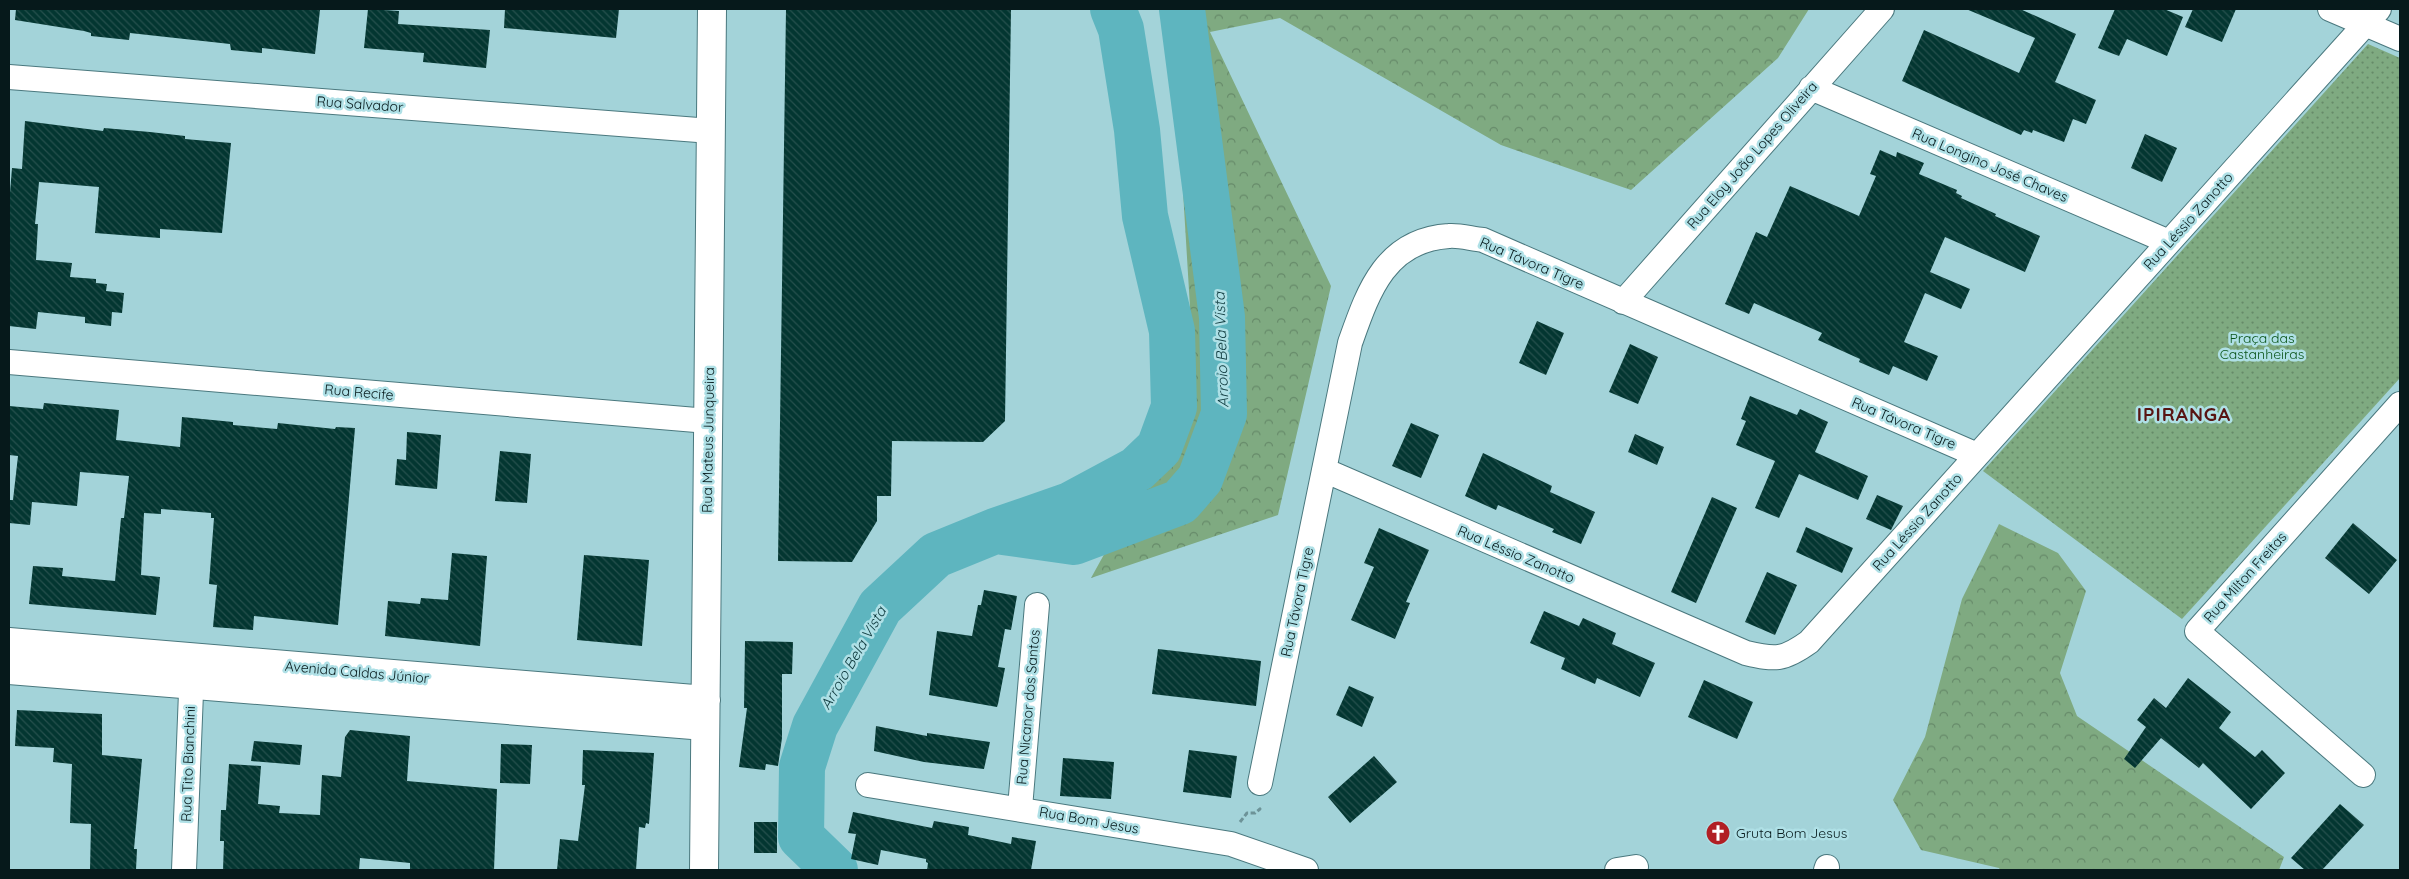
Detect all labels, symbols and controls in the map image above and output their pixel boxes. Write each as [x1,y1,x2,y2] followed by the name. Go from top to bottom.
[1683,78,1821,232] street label: Rua Eloy João Lopes Oliveira
[316,92,405,116] street label: Rua Salvador
[1909,124,2071,206] street label: Rua Longino José Chaves
[2139,168,2237,274] street label: Rua Léssio Zanotto
[1477,233,1587,293] street label: Rua Távora Tigre
[1209,291,1233,408] water label: Arroio Bela Vista
[2220,329,2304,363] park label: Praça das Castanheiras
[698,367,718,513] street label: Rua Mateus Junqueira
[324,380,394,404] street label: Rua Recife
[1849,393,1959,453] street label: Rua Távora Tigre
[2137,402,2231,426] district label: IPIRANGA
[1868,469,1966,575] street label: Rua Léssio Zanotto
[1455,521,1577,587] street label: Rua Léssio Zanotto
[2200,528,2290,626] street label: Rua Milton Freitas
[1277,546,1317,658] street label: Rua Távora Tigre
[816,602,891,713] water label: Arroio Bela Vista
[1012,629,1044,785] street label: Rua Nicanor dos Santos
[284,657,430,687] street label: Avenida Caldas Júnior
[177,706,199,822] street label: Rua Tito Bianchini
[1038,802,1140,838] street label: Rua Bom Jesus
[1705,820,1731,846] church icon: Gruta Bom Jesus
[1736,824,1847,842] place label: Gruta Bom Jesus

